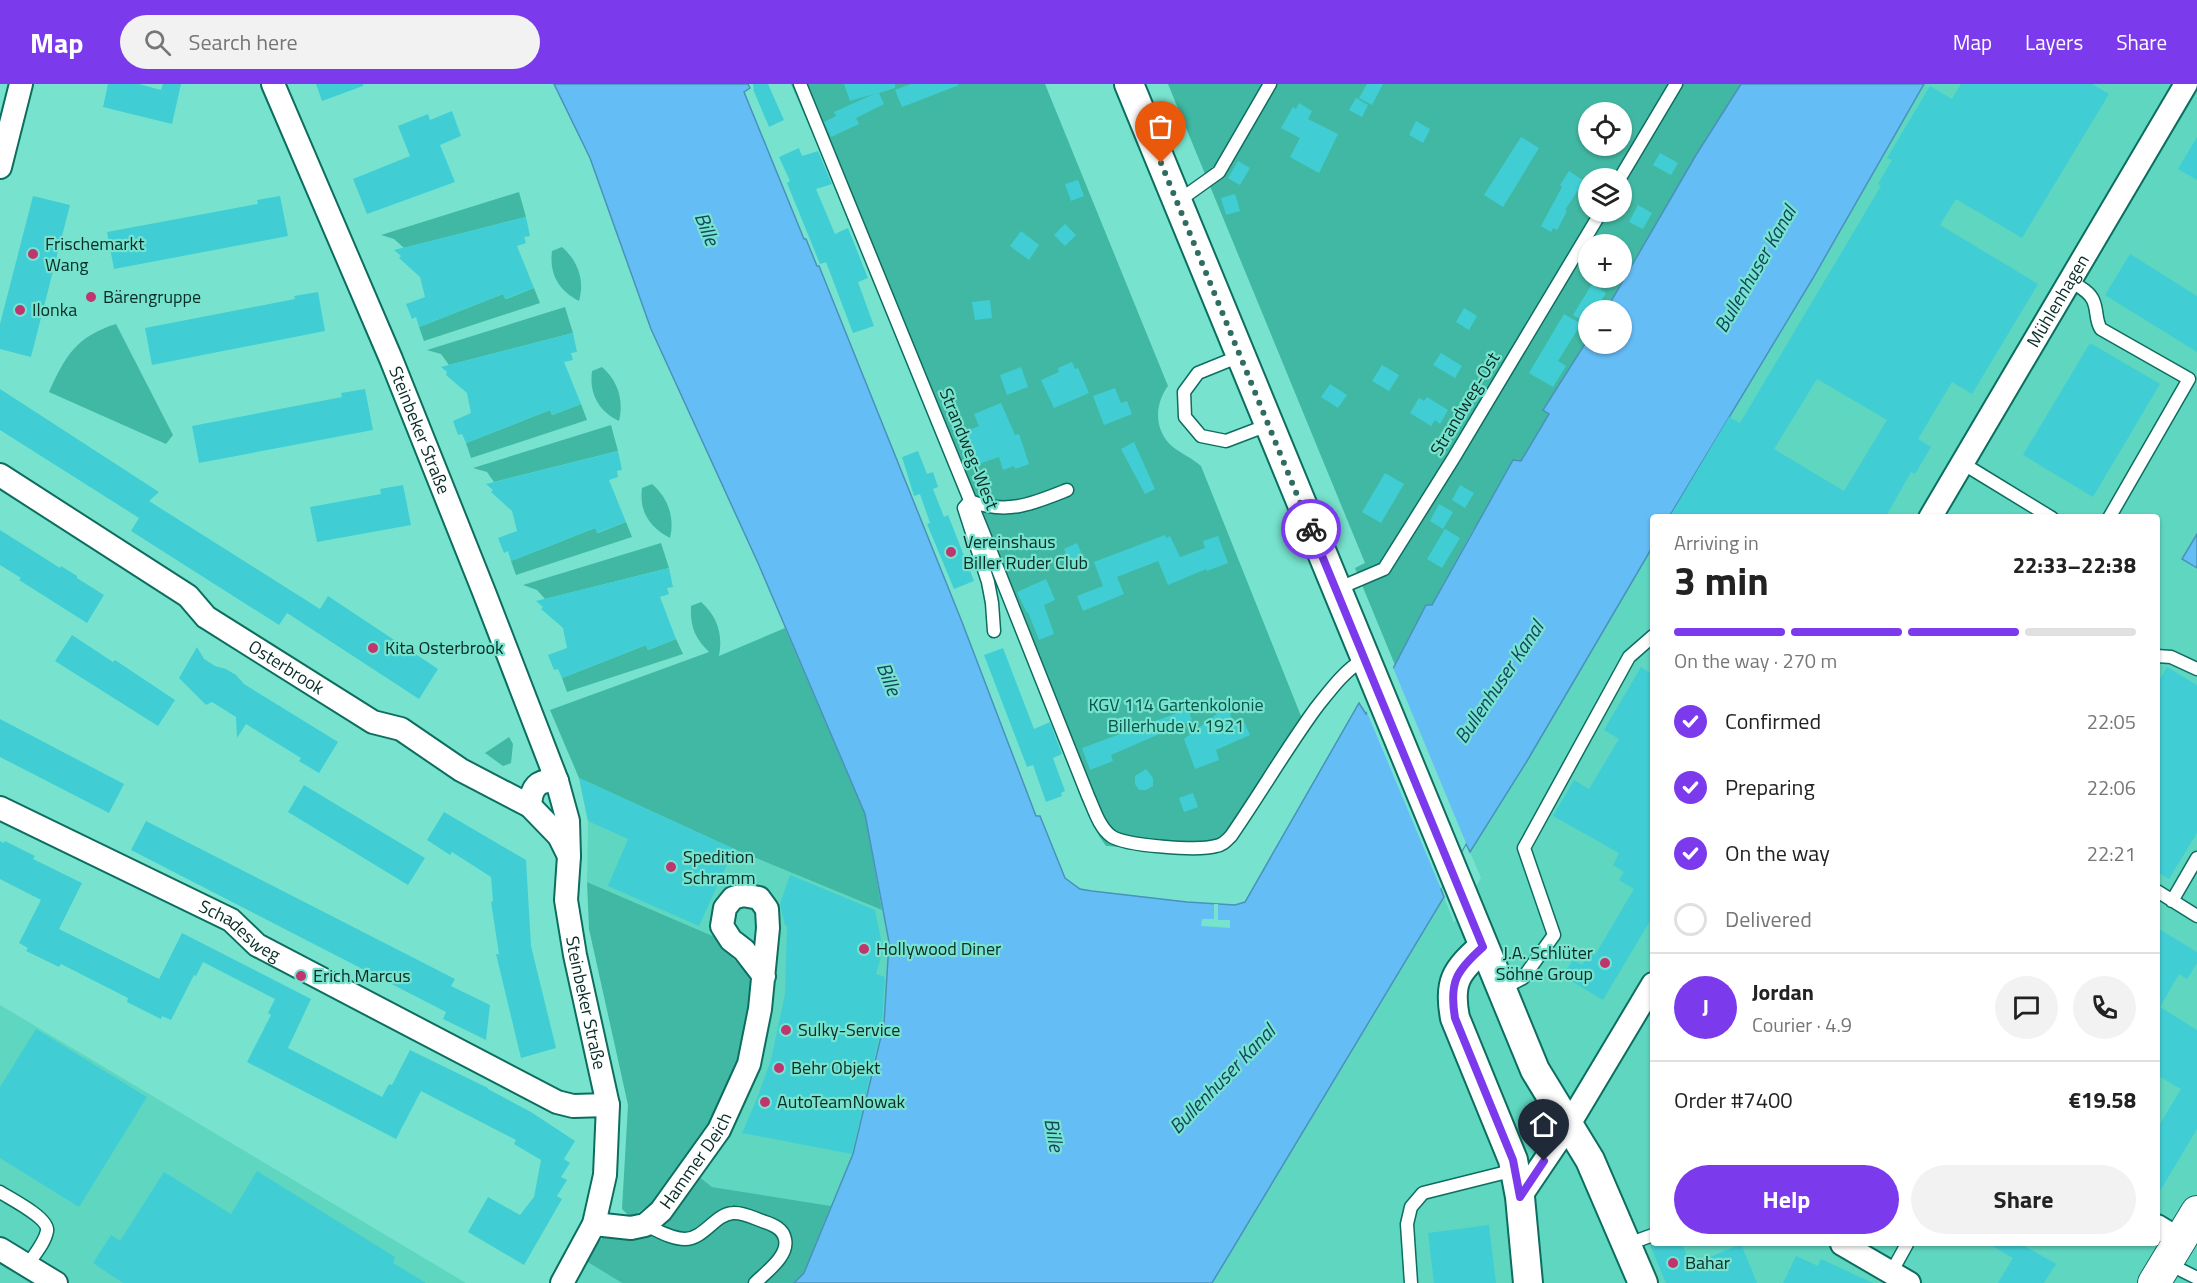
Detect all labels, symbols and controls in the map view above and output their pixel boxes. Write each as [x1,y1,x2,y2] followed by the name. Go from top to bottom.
[120,15,540,69] search box
[30,21,84,64] text: Map
[189,25,298,59] text: Search here
[141,26,174,59] icon: search
[1953,26,1992,58] text: Map
[2025,26,2083,58] text: Layers
[2116,26,2167,58] text: Share
[1135,101,1186,163] pin
[1578,102,1632,354] map controls
[1578,102,1632,156] button: locate
[1144,110,1177,143] icon: bag
[1578,168,1632,222] button: layers
[1706,197,1805,338] water label: Bullenhuser Kanal
[687,207,729,252] water label: Bille
[45,230,145,278] place label: Frischemarkt Wang
[1578,234,1632,288] button: +
[26,247,40,261] marker: Frischemarkt Wang
[2020,249,2096,352] street label: Mühlenhagen
[103,283,201,310] place label: Bärengruppe
[84,290,98,304] marker: Bärengruppe
[32,296,77,323] place label: Ilonka
[1578,300,1632,354] button: −
[13,303,27,317] marker: Ilonka
[1423,346,1507,461] street label: Strandweg-Ost
[382,362,458,498] street label: Steinbeker Straße
[933,384,1006,514] street label: Strandweg-West
[1281,499,1341,559] courier
[1295,513,1328,546] icon: bike
[1674,527,1759,558] text: Arriving in
[963,528,1088,576] place label: Vereinshaus Biller Ruder Club
[944,545,958,559] marker: Vereinshaus Biller Ruder Club
[2013,548,2136,582] text: 22:33–22:38
[1674,551,1769,610] text: 3 min
[1446,612,1553,749] water label: Bullenhuser Kanal
[243,633,330,701] street label: Osterbrook
[385,634,504,661] place label: Kita Osterbrook
[366,641,380,655] marker: Kita Osterbrook
[1674,645,1837,676] text: On the way · 270 m
[869,657,911,702] water label: Bille
[1088,691,1264,739] park label: KGV 114 Gartenkolonie Billerhude v. 1921
[1725,704,1821,738] text: Confirmed
[1674,705,1707,738] icon: check
[2087,706,2136,737] text: 22:05
[1725,770,1815,804] text: Preparing
[1674,771,1707,804] icon: check
[2087,772,2136,803] text: 22:06
[1725,836,1830,870] text: On the way
[1674,837,1707,870] icon: check
[2087,838,2136,869] text: 22:21
[683,843,756,891] place label: Spedition Schramm
[664,860,678,874] marker: Spedition Schramm
[194,892,286,968] street label: Schadesweg
[1725,902,1812,936] text: Delivered
[559,934,614,1072] street label: Steinbeker Straße
[876,935,1001,962] place label: Hollywood Diner
[1496,939,1593,987] place label: J.A. Schlüter Söhne Group
[857,942,871,956] marker: Hollywood Diner
[1598,956,1612,970] marker: J.A. Schlüter Söhne Group
[313,962,411,989] place label: Erich Marcus
[294,969,308,983] marker: Erich Marcus
[1752,975,1814,1009] text: Jordan
[1995,976,2058,1039] button: chat
[2073,976,2136,1039] button: phone
[1702,990,1709,1024] text: J
[1752,1009,1852,1040] text: Courier · 4.9
[1161,1015,1284,1141] water label: Bullenhuser Kanal
[798,1016,900,1043] place label: Sulky-Service
[779,1023,793,1037] marker: Sulky-Service
[791,1054,881,1081] place label: Behr Objekt
[772,1061,786,1075] marker: Behr Objekt
[1674,1083,1793,1117] text: Order #7400
[2069,1083,2136,1117] text: €19.58
[777,1088,906,1115] place label: AutoTeamNowak
[758,1095,772,1109] marker: AutoTeamNowak
[1518,1099,1569,1161] pin
[652,1108,738,1215] street label: Hammer Deich
[1527,1108,1560,1141] icon: home
[1036,1116,1073,1156] water label: Bille
[1674,1165,1899,1234] button: Help
[1911,1165,2136,1234] button: Share
[1685,1249,1730,1276] place label: Bahar
[1666,1256,1680,1270] marker: Bahar

